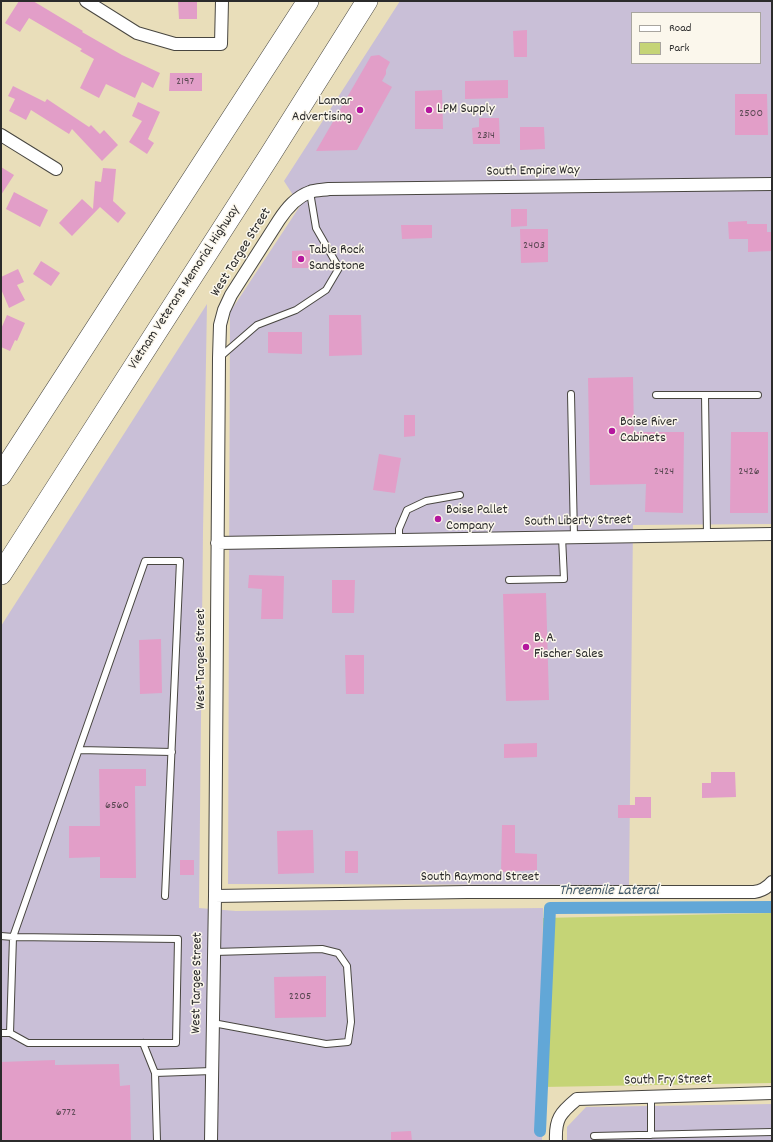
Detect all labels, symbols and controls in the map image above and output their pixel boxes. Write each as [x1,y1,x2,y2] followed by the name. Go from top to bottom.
[631,12,761,64] legend
[669,20,691,37] text: Road
[669,40,689,57] text: Park
[176,75,194,89] house number: 2197
[292,94,352,126] place label: Lamar Advertising
[437,102,495,118] place label: LPM Supply
[355,105,365,115] marker: Lamar Advertising
[424,105,434,115] marker: LPM Supply
[739,107,763,121] house number: 2500
[477,129,495,143] house number: 2314
[486,163,580,181] street label: South Empire Way
[125,203,245,373] street label: Vietnam Veterans Memorial Highway
[208,206,276,300] street label: West Targee Street
[523,239,545,253] house number: 2403
[309,243,365,276] place label: Table Rock Sandstone
[296,254,306,264] marker: Table Rock Sandstone
[620,415,677,448] place label: Boise River Cabinets
[607,426,617,436] marker: Boise River Cabinets
[654,465,674,479] house number: 2424
[738,465,760,479] house number: 2426
[446,503,508,536] place label: Boise Pallet Company
[524,513,632,531] street label: South Liberty Street
[433,514,443,524] marker: Boise Pallet Company
[194,608,210,710] street label: West Targee Street
[534,631,603,664] place label: B. A. Fischer Sales
[521,642,531,652] marker: B. A. Fischer Sales
[105,799,129,813] house number: 6560
[421,870,539,886] street label: South Raymond Street
[559,883,659,901] water label: Threemile Lateral
[189,932,207,1034] street label: West Targee Street
[289,990,311,1004] house number: 2205
[624,1072,712,1090] street label: South Fry Street
[56,1106,76,1120] house number: 6772

